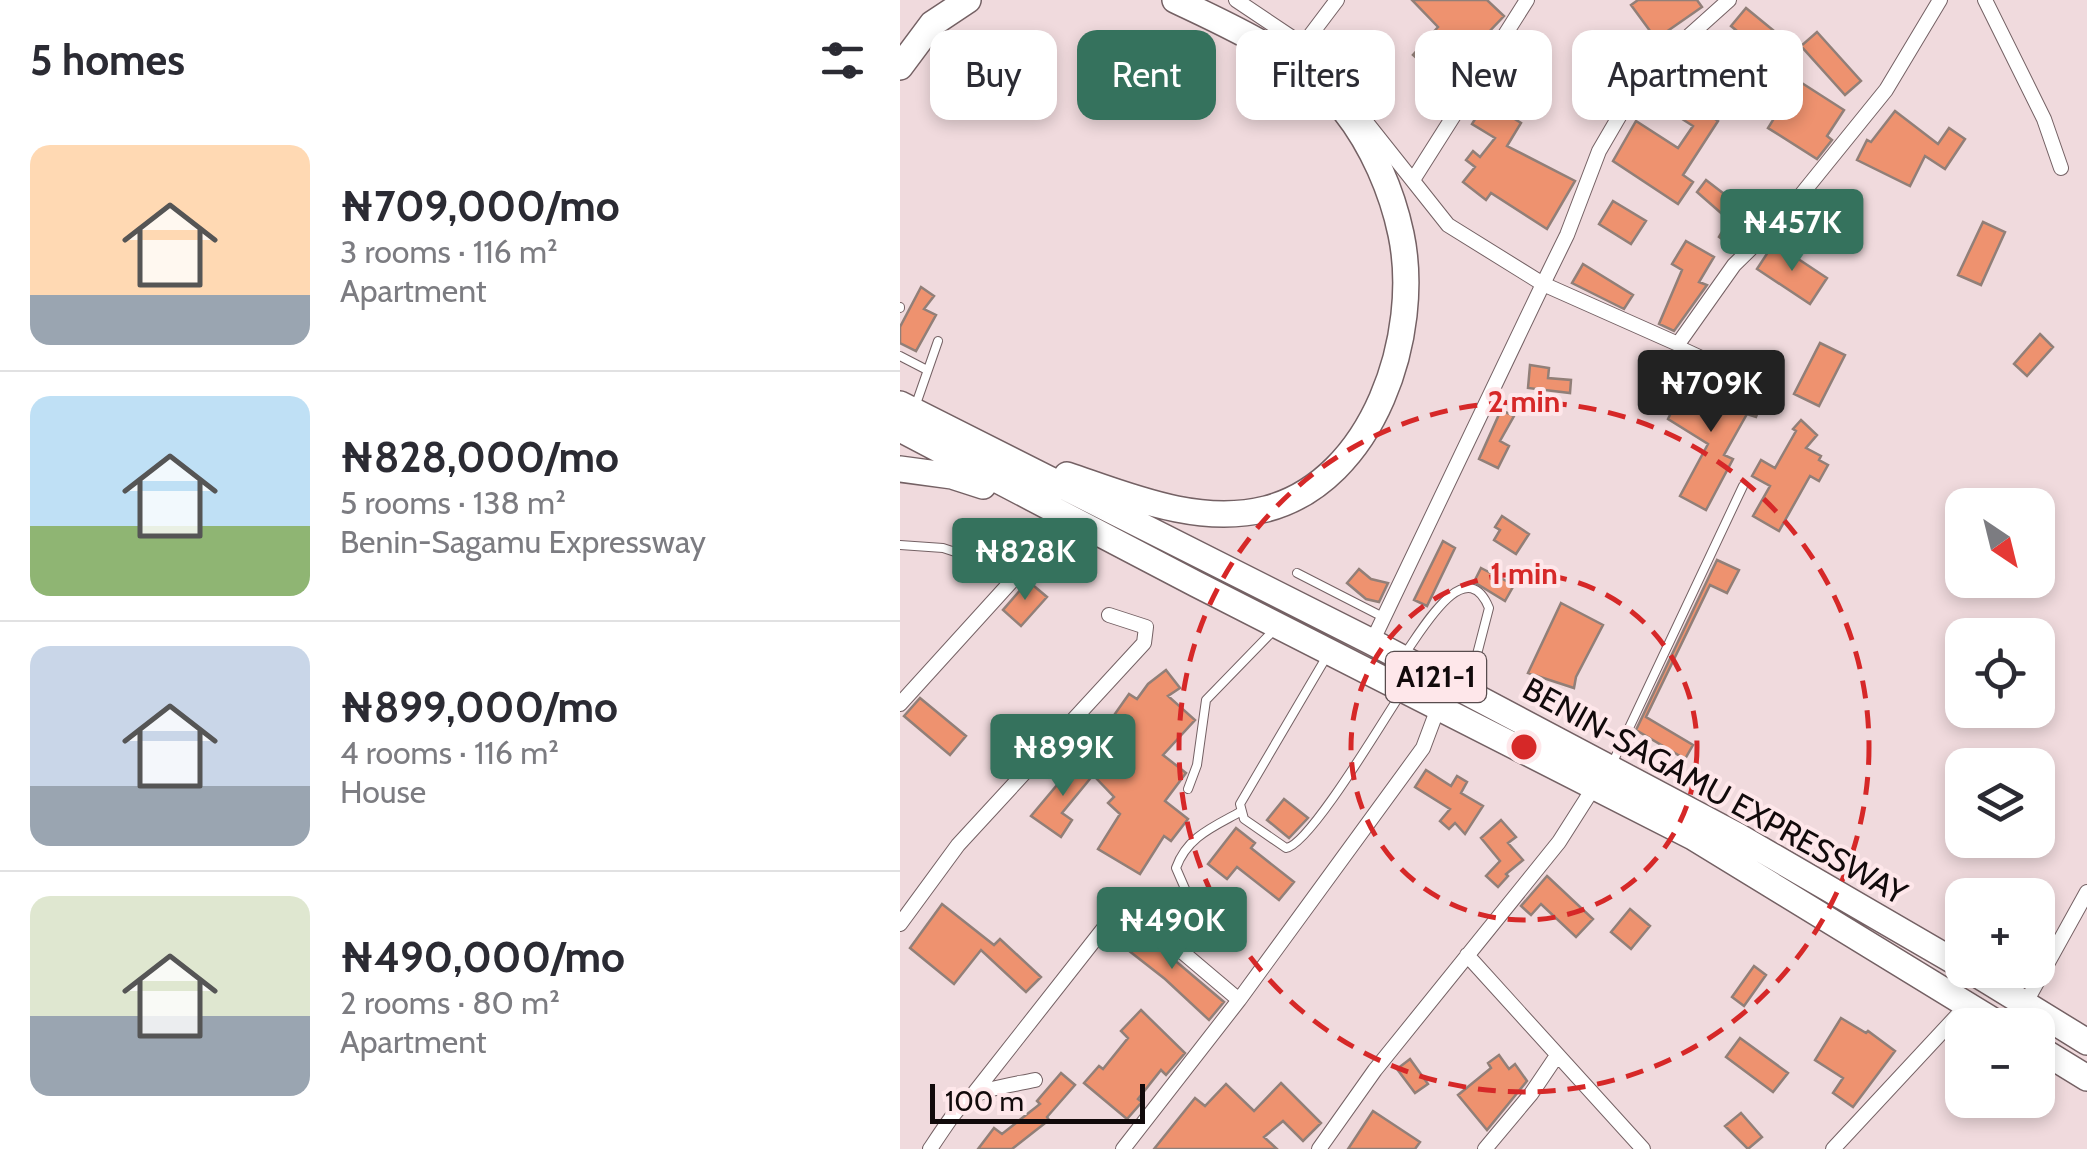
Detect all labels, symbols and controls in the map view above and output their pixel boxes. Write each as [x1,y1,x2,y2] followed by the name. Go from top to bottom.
[930,30,1057,120] chip: Buy
[1077,30,1216,120] chip: Rent
[1236,30,1395,120] chip: Filters
[1415,30,1552,120] chip: New
[1572,30,1803,120] chip: Apartment
[815,33,870,88] icon: filters
[30,34,185,86] text: 5 homes
[340,180,620,232] text: ₦709,000/mo
[110,185,230,305] icon: home
[1722,189,1862,274] pin: ₦457K
[1742,202,1842,241] text: ₦457K
[340,232,558,271] text: 3 rooms · 116 m²
[340,271,487,310] text: Apartment
[1641,350,1781,435] pin: ₦709K
[1660,363,1762,402] text: ₦709K
[1488,383,1560,420] text: 2 min
[340,431,619,483] text: ₦828,000/mo
[110,436,230,556] icon: home
[340,483,566,522] text: 5 rooms · 138 m²
[1945,488,2055,598] north arrow
[1945,488,2055,1118] map controls
[955,518,1095,603] pin: ₦828K
[340,522,706,561] text: Benin-Sagamu Expressway
[974,531,1076,570] text: ₦828K
[1490,555,1558,592] text: 1 min
[1945,618,2055,728] button: locate
[1386,652,1486,702] road number: A121-1
[1516,669,1915,913] street label: BENIN-SAGAMU EXPRESSWAY
[340,681,618,733] text: ₦899,000/mo
[110,686,230,806] icon: home
[993,714,1133,799] pin: ₦899K
[1012,727,1114,766] text: ₦899K
[1506,729,1542,765] centre of rings
[340,733,559,772] text: 4 rooms · 116 m²
[1945,748,2055,858] button: layers
[340,772,426,811] text: House
[1945,878,2055,988] button: +
[1102,887,1242,972] pin: ₦490K
[1119,900,1225,939] text: ₦490K
[340,931,625,983] text: ₦490,000/mo
[110,936,230,1056] icon: home
[340,983,560,1022] text: 2 rooms · 80 m²
[1945,1008,2055,1118] button: −
[340,1022,487,1061] text: Apartment
[930,1079,1145,1124] scale bar
[945,1084,1024,1118] text: 100 m

